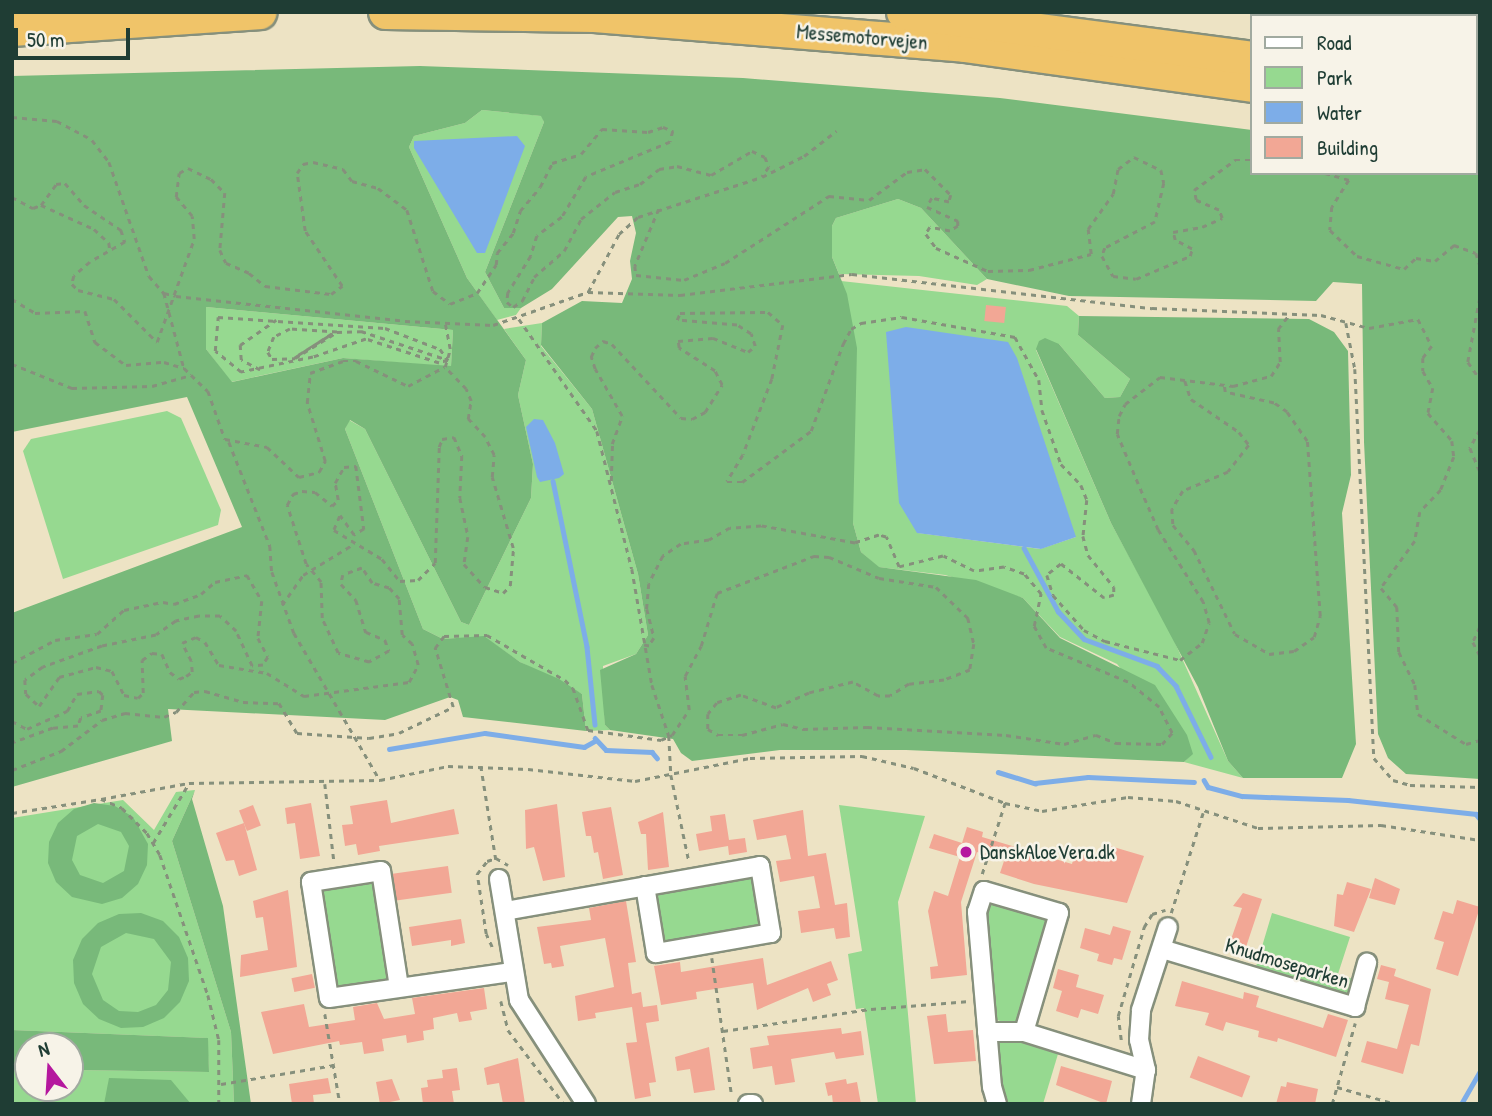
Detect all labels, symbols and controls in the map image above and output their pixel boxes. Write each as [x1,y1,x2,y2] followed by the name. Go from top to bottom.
[18,14,133,58] scale bar
[1250,14,1478,175] legend
[795,19,929,55] street label: Messemotorvejen
[27,25,64,54] text: 50 m
[1317,28,1351,57] text: Road
[1317,63,1352,92] text: Park
[1317,98,1362,127] text: Water
[1317,133,1378,162] text: Building
[980,839,1115,865] place label: DanskAloeVera.dk
[958,844,974,860] marker: DanskAloeVera.dk
[1222,932,1352,994] street label: Knudmoseparken
[14,1032,84,1102] north arrow
[35,1035,52,1063] text: N

